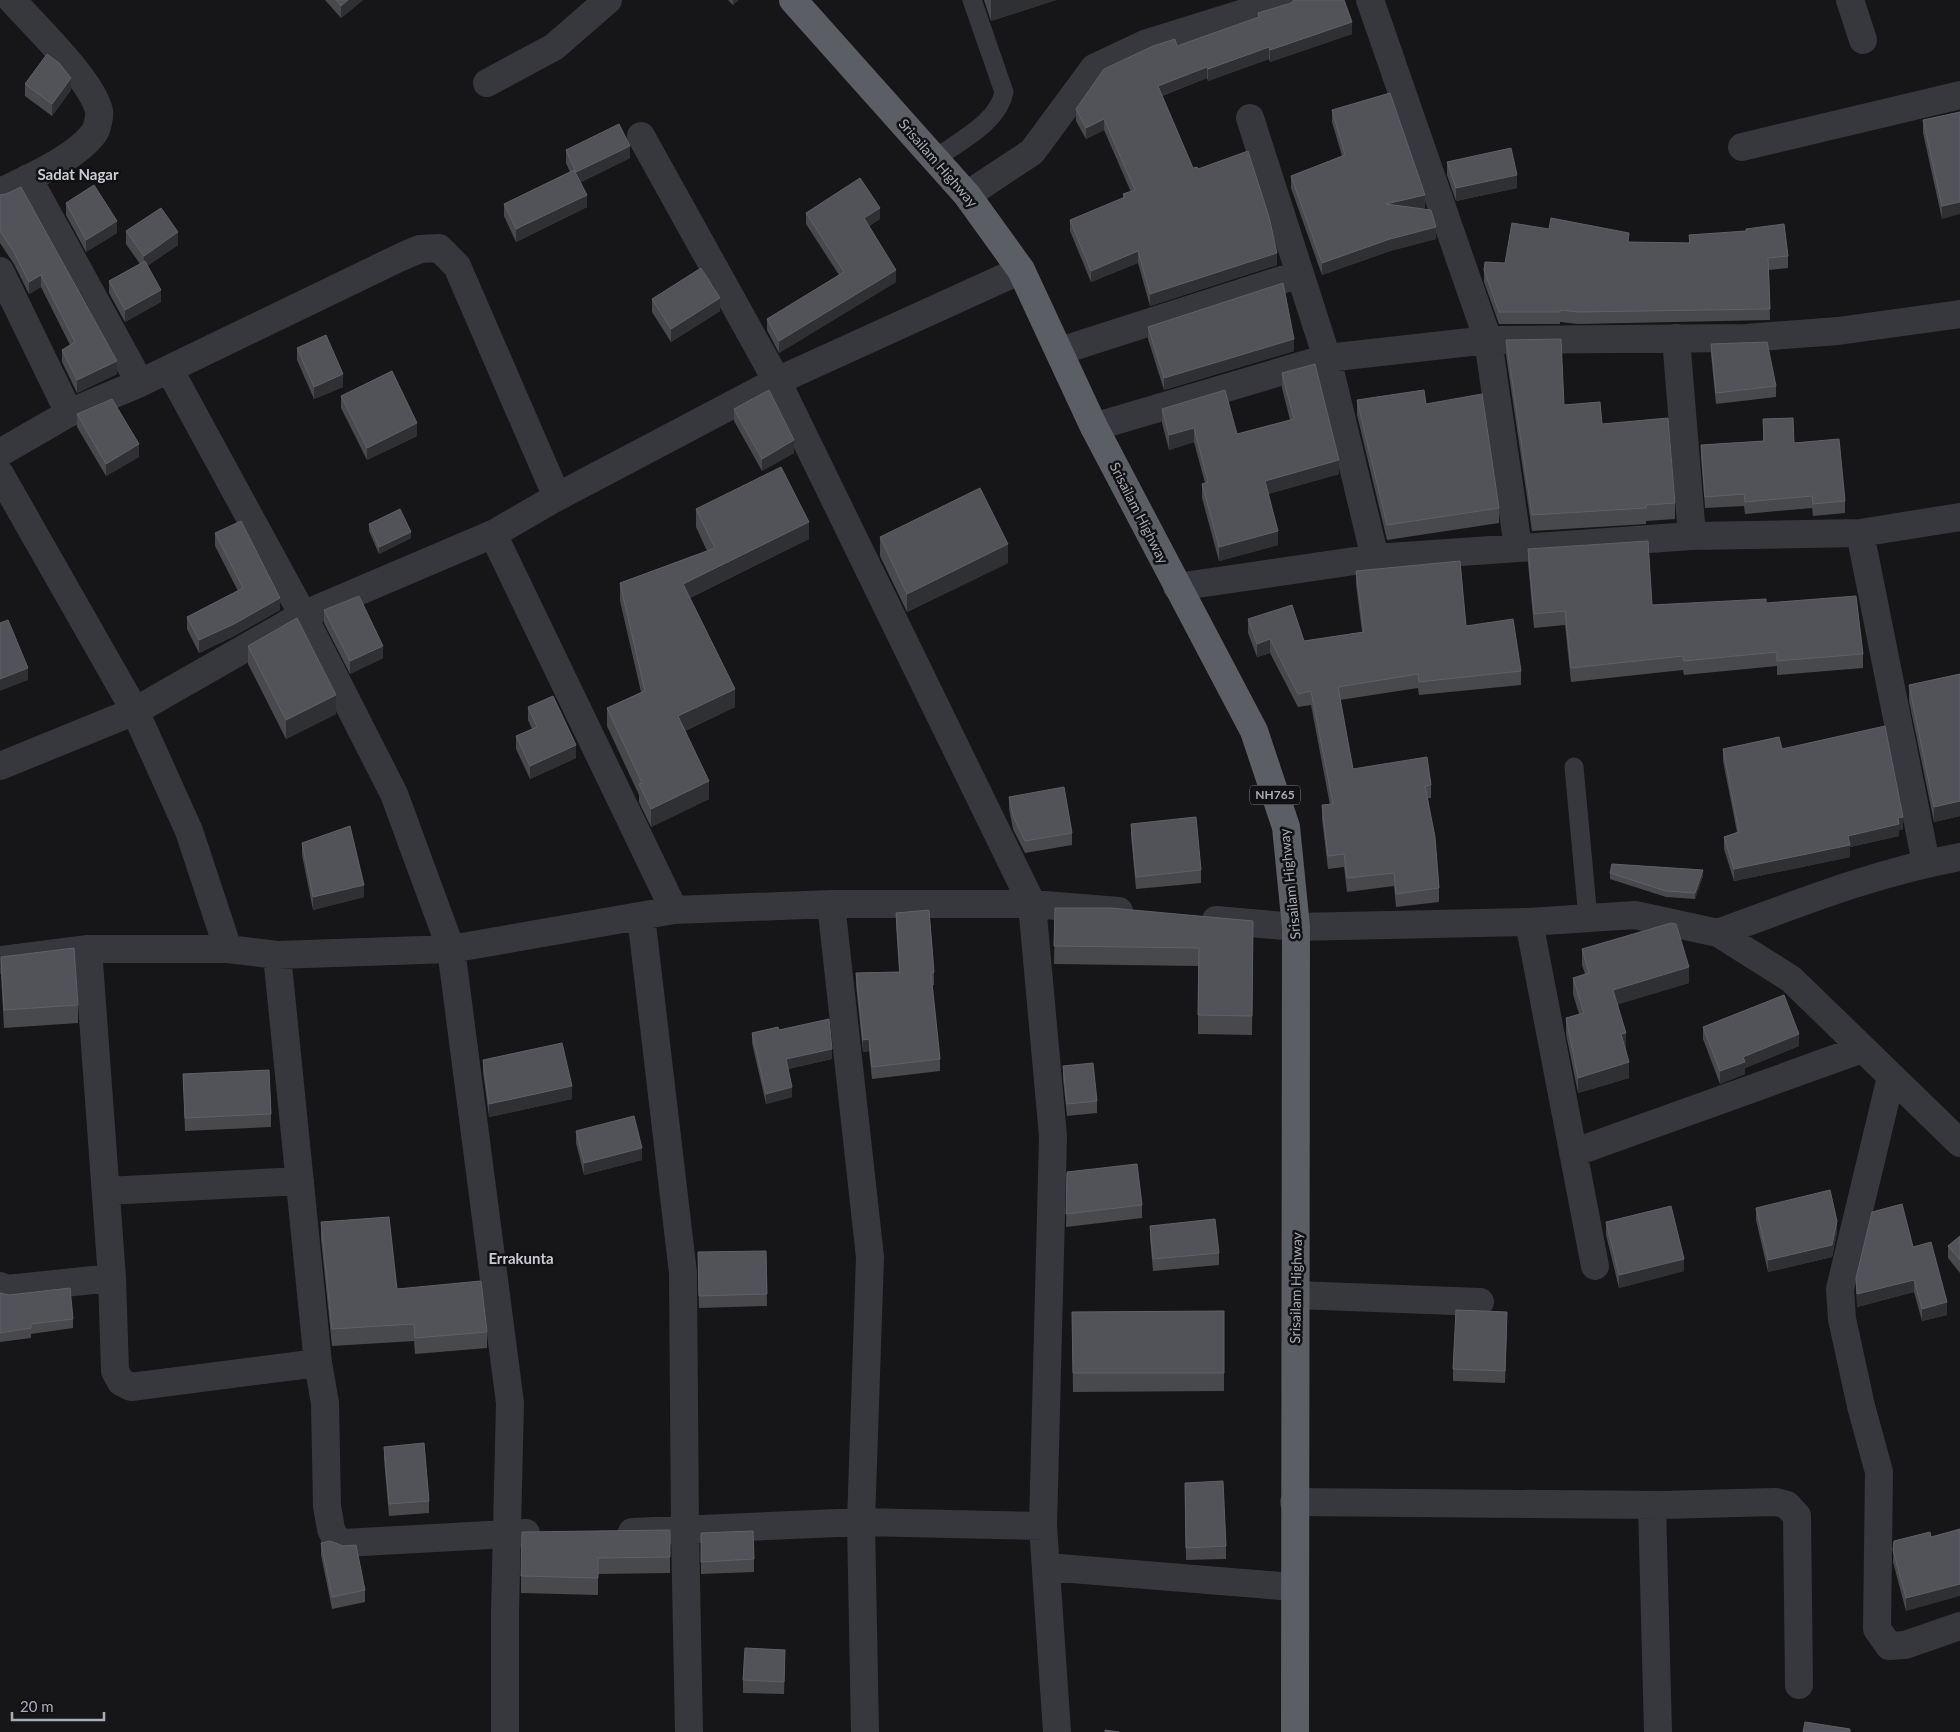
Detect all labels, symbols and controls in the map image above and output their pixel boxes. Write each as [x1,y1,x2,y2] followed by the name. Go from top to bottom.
[895,115,982,211] street label: Srisailam Highway
[37,165,119,183] district label: Sadat Nagar
[1107,459,1173,567] street label: Srisailam Highway
[1250,786,1300,804] road number: NH765
[1275,827,1304,940] street label: Srisailam Highway
[1286,1231,1305,1344] street label: Srisailam Highway
[488,1249,554,1267] district label: Errakunta
[12,1690,105,1722] scale bar
[20,1697,54,1715] text: 20 m

